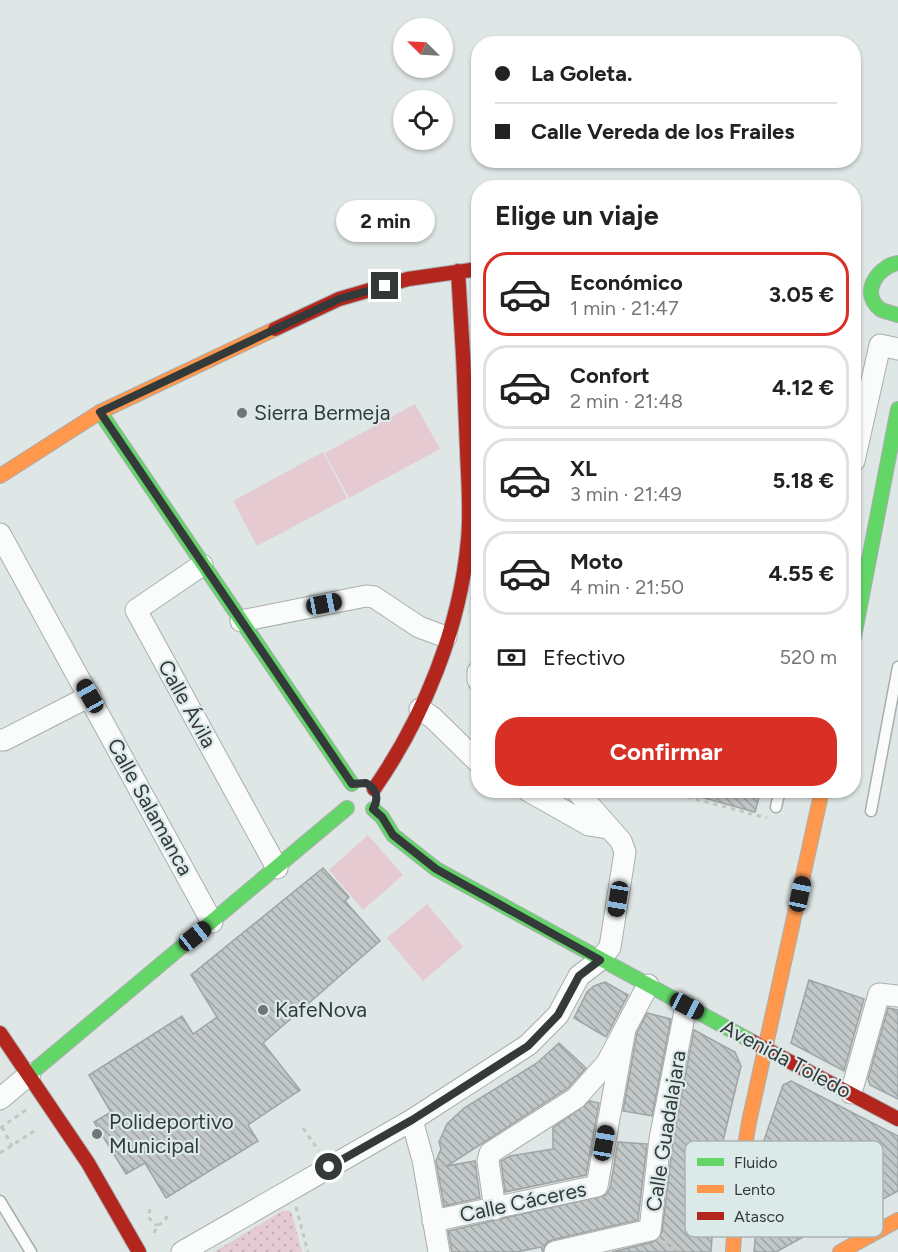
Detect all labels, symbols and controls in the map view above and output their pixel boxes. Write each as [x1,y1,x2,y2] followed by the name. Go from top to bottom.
[393,18,453,78] north arrow
[393,18,453,150] map controls
[531,60,632,87] text: La Goleta.
[393,90,453,150] button: locate
[531,118,795,145] text: Calle Vereda de los Frailes
[336,199,434,241] callout: 2 min
[495,199,659,232] text: Elige un viaje
[360,209,411,233] text: 2 min
[498,267,552,321] icon: car
[570,269,683,296] text: Económico
[371,272,398,299] route end
[769,281,834,308] text: 3.05 €
[570,296,679,320] text: 1 min · 21:47
[498,360,552,414] icon: car
[570,362,650,389] text: Confort
[772,374,834,401] text: 4.12 €
[570,389,683,413] text: 2 min · 21:48
[254,400,390,425] place label: Sierra Bermeja
[235,406,249,420] marker: Sierra Bermeja
[498,453,552,507] icon: car
[570,455,597,482] text: XL
[772,467,834,494] text: 5.18 €
[570,482,682,506] text: 3 min · 21:49
[498,546,552,600] icon: car
[570,548,623,575] text: Moto
[769,560,834,587] text: 4.55 €
[570,575,684,599] text: 4 min · 21:50
[305,592,343,616] car
[495,641,528,674] icon: cash
[543,644,625,671] text: Efectivo
[780,645,837,669] text: 520 m
[153,655,222,752] street label: Calle Ávila
[73,676,107,716] car
[495,717,837,786] button: Confirmar
[102,734,198,880] street label: Calle Salamanca
[787,875,813,913] car
[606,880,630,918] car
[175,918,215,954] car
[667,990,707,1022] car
[275,997,367,1022] place label: KafeNova
[256,1003,270,1017] marker: KafeNova
[717,1014,856,1103] street label: Avenida Toledo
[640,1049,691,1213] street label: Calle Guadalajara
[109,1109,234,1158] place label: Polideportivo Municipal
[592,1124,616,1162] car
[90,1127,104,1141] marker: Polideportivo Municipal
[685,1141,883,1237] legend
[315,1153,342,1180] route start
[734,1153,778,1172] text: Fluido
[457,1176,588,1227] street label: Calle Cáceres
[734,1180,775,1199] text: Lento
[734,1207,784,1226] text: Atasco

